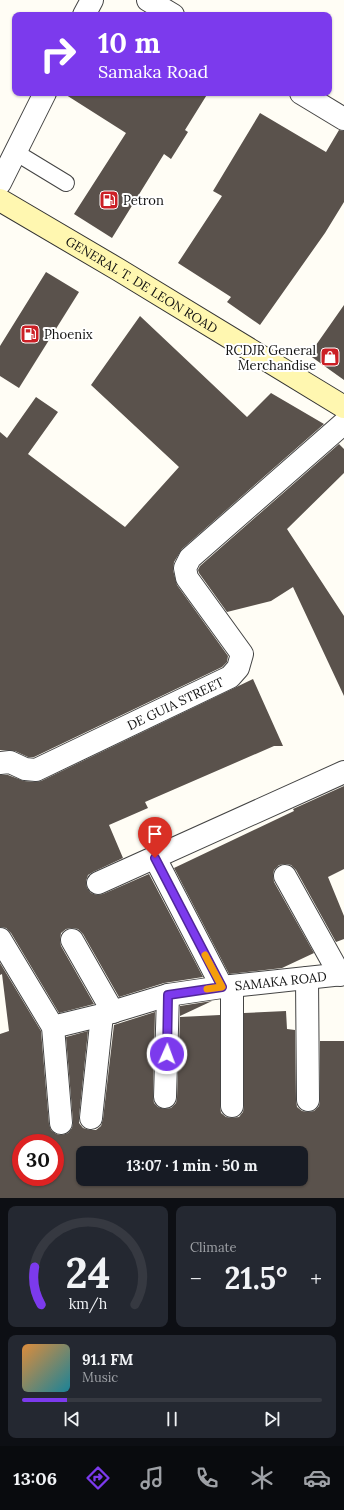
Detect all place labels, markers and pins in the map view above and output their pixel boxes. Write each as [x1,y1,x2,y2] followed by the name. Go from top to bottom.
[98,189,120,211] fuel station icon: Petron
[123,192,164,209] place label: Petron
[19,323,41,345] fuel station icon: Phoenix
[44,326,93,343] place label: Phoenix
[225,342,316,374] place label: RCDJR General Merchandise
[319,346,341,368] shop icon: RCDJR General Merchandise
[138,817,172,858] pin

